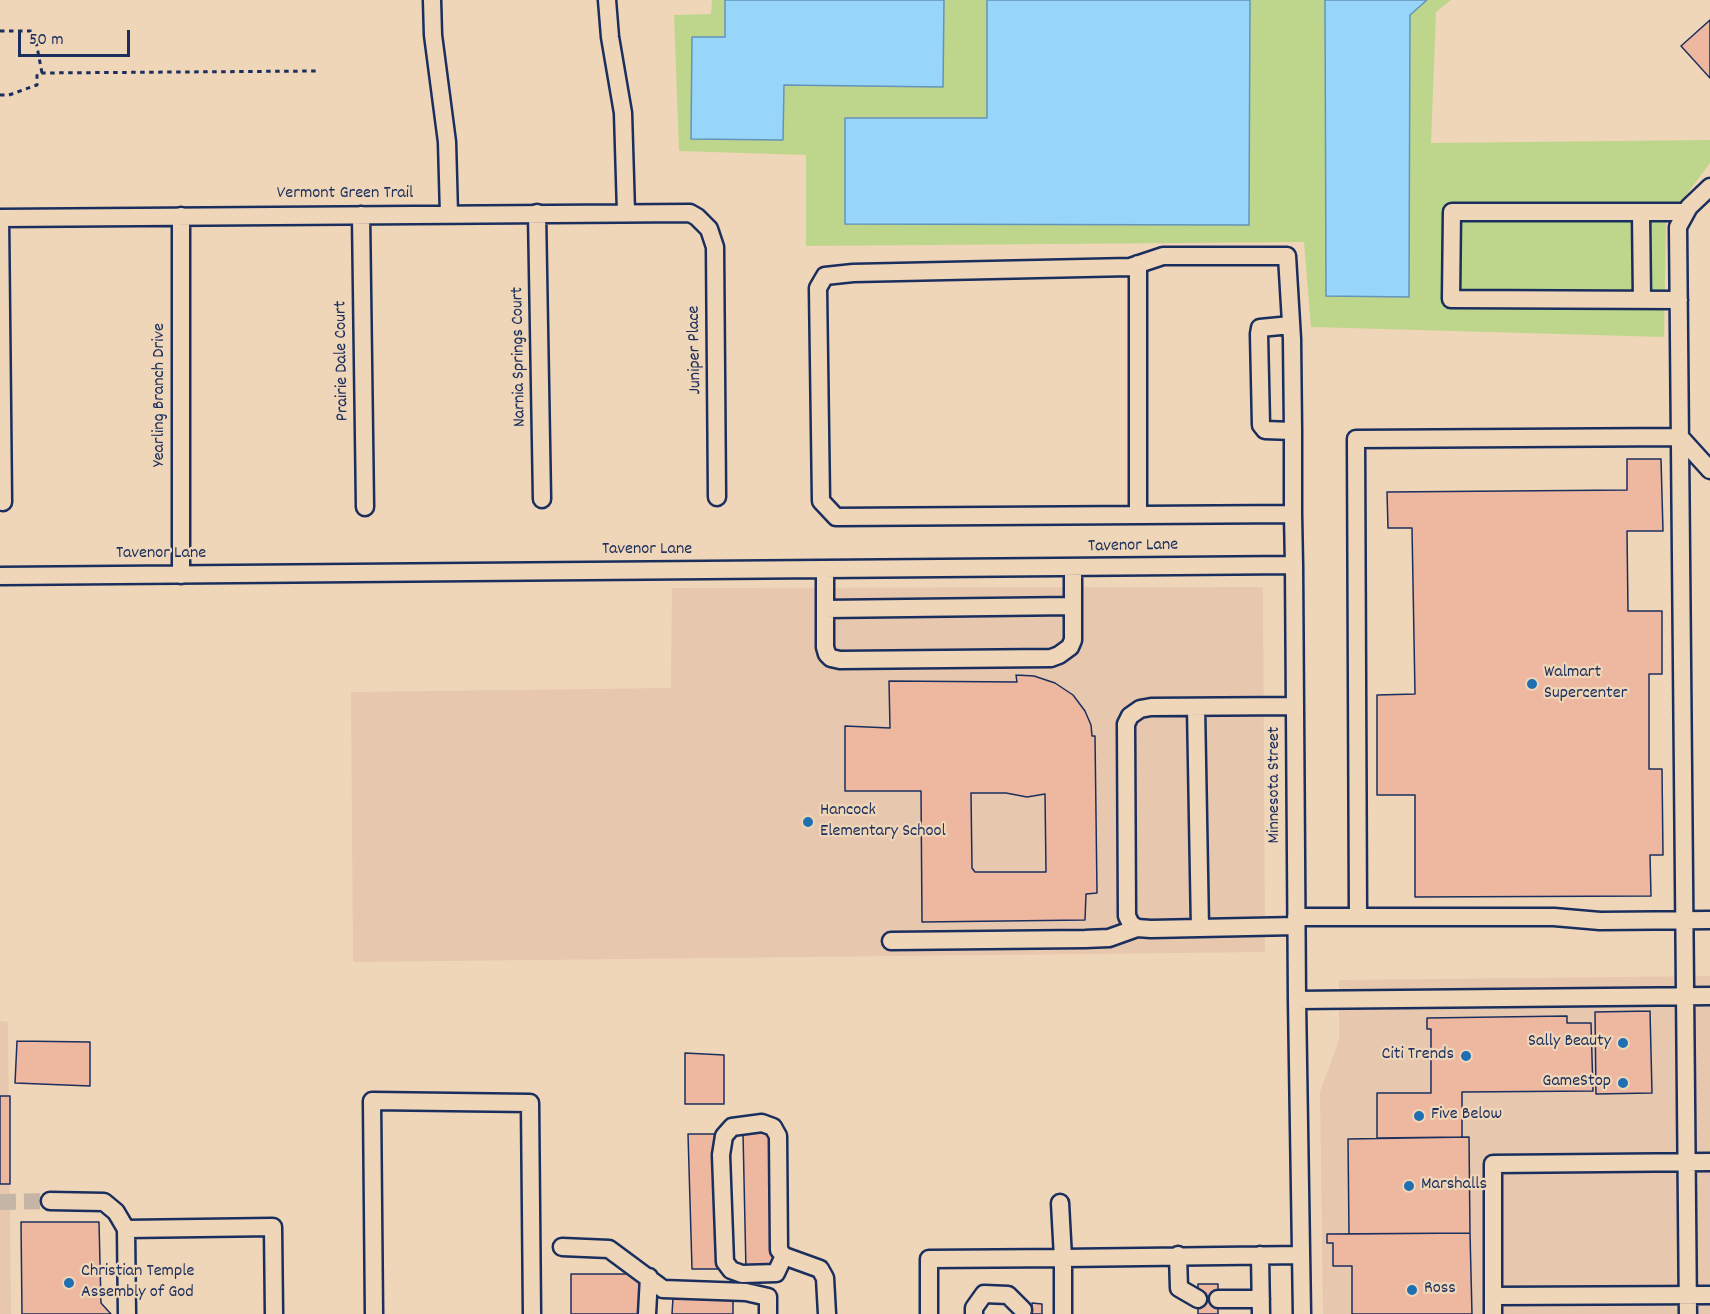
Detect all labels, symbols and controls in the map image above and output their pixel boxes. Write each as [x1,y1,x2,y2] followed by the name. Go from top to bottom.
[21,18,134,56] scale bar
[29,28,64,53] text: 50 m
[277,184,413,206] street label: Vermont Green Trail
[508,287,532,427] street label: Narnia Springs Court
[331,301,355,421] street label: Prairie Dale Court
[684,305,708,395] street label: Juniper Place
[150,323,172,467] street label: Yearling Branch Drive
[1088,535,1178,559] street label: Tavenor Lane
[602,540,692,562] street label: Tavenor Lane
[116,544,206,566] street label: Tavenor Lane
[1544,663,1627,706] place label: Walmart Supercenter
[1525,677,1539,691] marker: Walmart Supercenter
[1265,727,1287,843] street label: Minnesota Street
[820,801,946,844] place label: Hancock Elementary School
[801,815,815,829] marker: Hancock Elementary School
[1528,1032,1611,1054] place label: Sally Beauty
[1616,1036,1630,1050] marker: Sally Beauty
[1382,1045,1454,1067] place label: Citi Trends
[1459,1049,1473,1063] marker: Citi Trends
[1542,1072,1611,1094] place label: GameStop
[1616,1076,1630,1090] marker: GameStop
[1431,1105,1502,1127] place label: Five Below
[1412,1109,1426,1123] marker: Five Below
[1421,1175,1487,1197] place label: Marshalls
[1402,1179,1416,1193] marker: Marshalls
[81,1262,194,1304] place label: Christian Temple Assembly of God
[62,1276,76,1290] marker: Christian Temple Assembly of God
[1424,1279,1456,1301] place label: Ross
[1405,1283,1419,1297] marker: Ross

